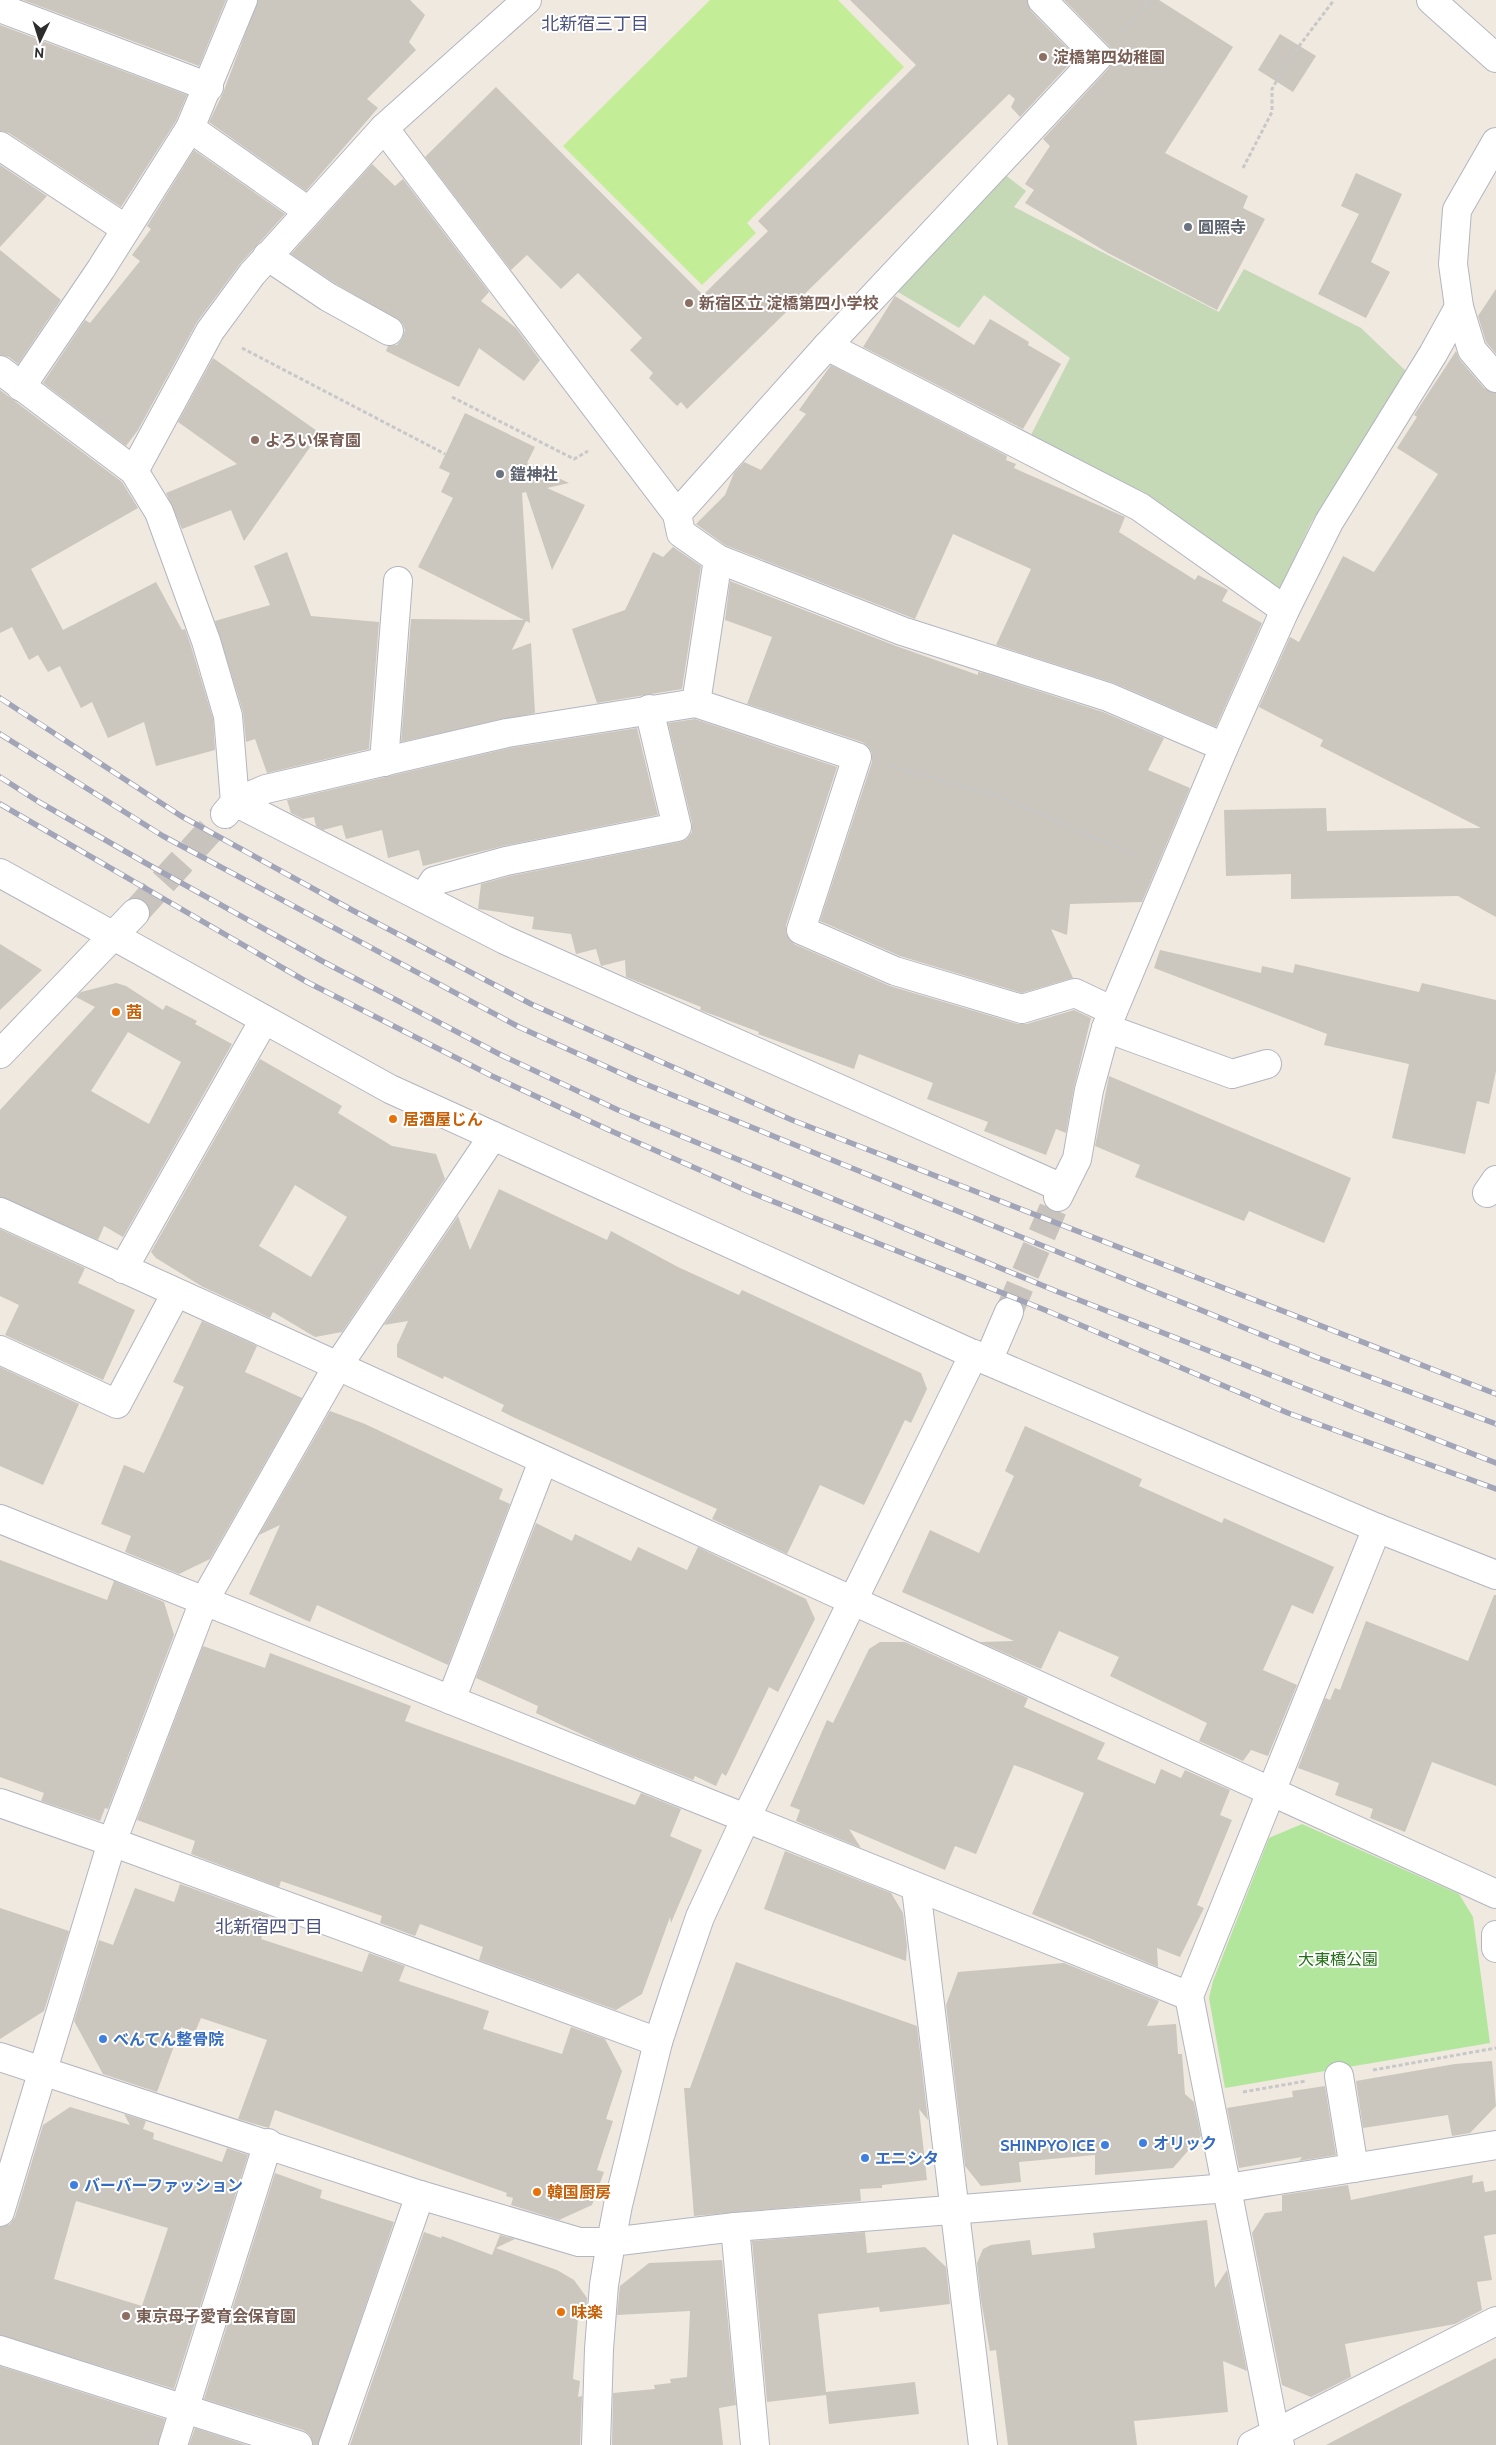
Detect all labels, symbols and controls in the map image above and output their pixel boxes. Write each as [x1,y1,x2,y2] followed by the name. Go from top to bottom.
[541,13,649,35] district label: 北新宿三丁目
[15,15,65,65] north arrow
[34,44,45,62] text: N
[1053,48,1165,67] place label: 淀橋第四幼稚園
[1037,51,1049,63] marker: 淀橋第四幼稚園
[1198,218,1246,237] place label: 圓照寺
[1182,221,1194,233] marker: 圓照寺
[699,294,879,313] place label: 新宿区立 淀橋第四小学校
[683,297,695,309] marker: 新宿区立 淀橋第四小学校
[265,431,361,450] place label: よろい保育園
[249,434,261,446] marker: よろい保育園
[510,465,558,484] place label: 鎧神社
[494,468,506,480] marker: 鎧神社
[126,1003,142,1022] place label: 茜
[110,1006,122,1018] marker: 茜
[403,1110,483,1129] place label: 居酒屋じん
[387,1113,399,1125] marker: 居酒屋じん
[215,1916,323,1938] district label: 北新宿四丁目
[1298,1950,1378,1969] park label: 大東橋公園
[113,2030,224,2049] place label: べんてん整骨院
[97,2033,109,2045] marker: べんてん整骨院
[1153,2134,1217,2153] place label: オリック
[1000,2136,1095,2155] place label: SHINPYO ICE
[1137,2137,1149,2149] marker: オリック
[1099,2139,1111,2151] marker: SHINPYO ICE
[875,2149,939,2168] place label: エニシタ
[859,2152,871,2164] marker: エニシタ
[84,2176,243,2195] place label: バーバーファッション
[68,2179,80,2191] marker: バーバーファッション
[547,2183,611,2202] place label: 韓国厨房
[531,2186,543,2198] marker: 韓国厨房
[571,2303,603,2322] place label: 味楽
[555,2306,567,2318] marker: 味楽
[136,2307,296,2326] place label: 東京母子愛育会保育園
[120,2310,132,2322] marker: 東京母子愛育会保育園

